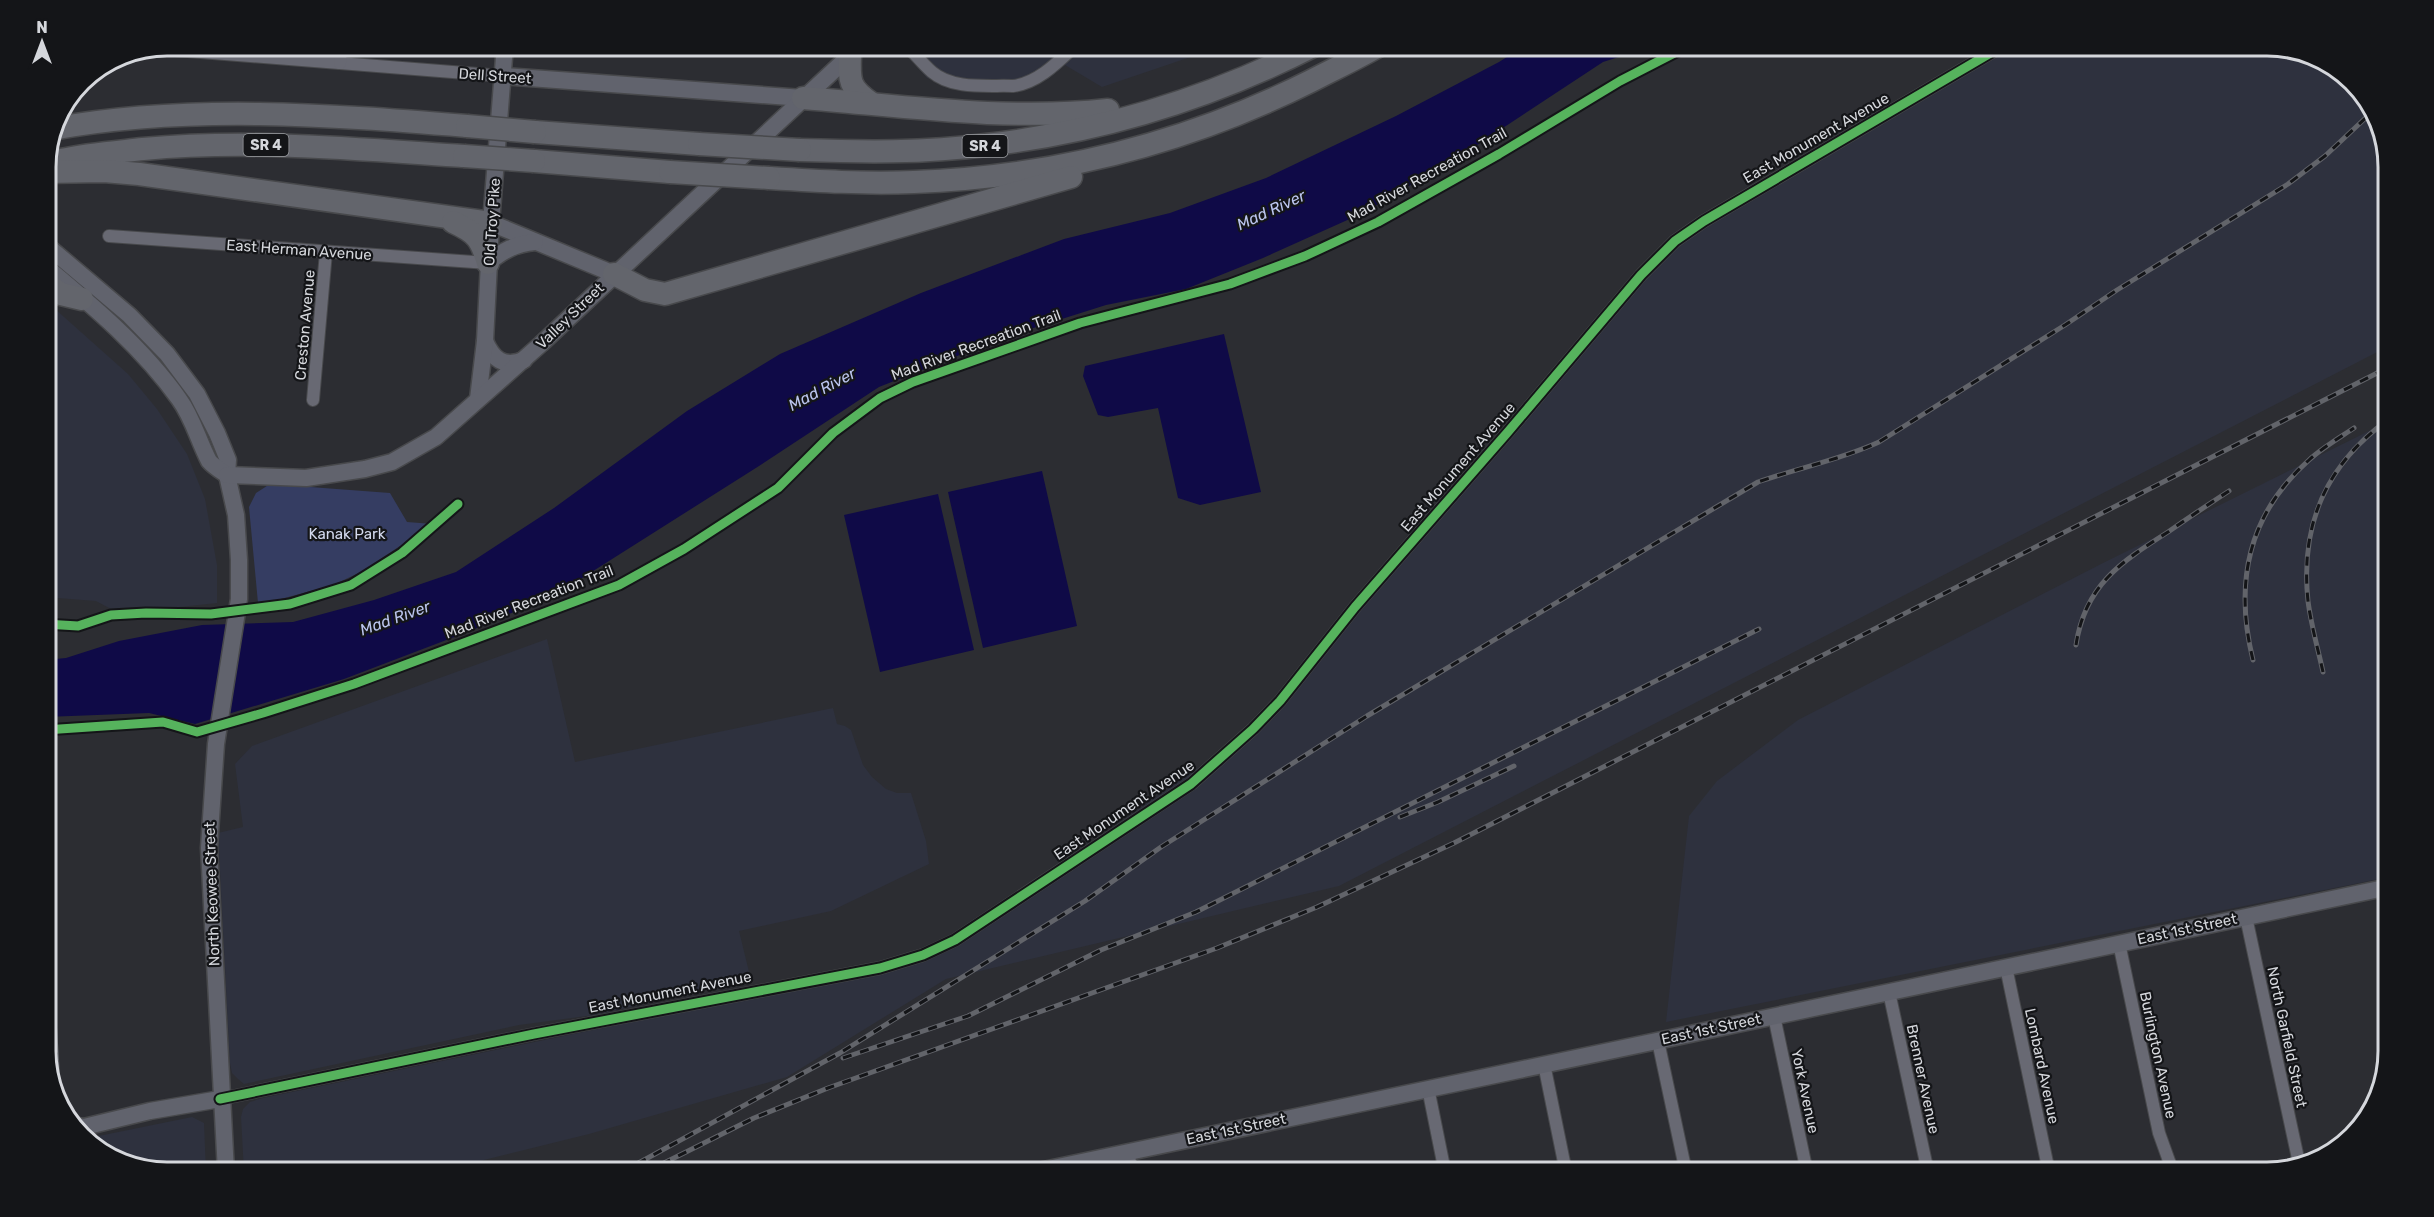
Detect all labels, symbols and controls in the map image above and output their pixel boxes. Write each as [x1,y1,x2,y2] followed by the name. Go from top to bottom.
[12,12,72,72] north arrow
[36,18,48,37] text: N
[458,64,532,88] street label: Dell Street
[1740,89,1892,187] street label: East Monument Avenue
[1344,124,1510,226] street label: Mad River Recreation Trail
[244,134,288,156] road number: SR 4
[962,135,1008,157] road number: SR 4
[480,178,504,266] street label: Old Troy Pike
[1234,185,1309,234] water label: Mad River
[226,236,372,264] street label: East Herman Avenue
[291,269,319,381] street label: Creston Avenue
[532,279,608,353] street label: Valley Street
[889,306,1063,384] street label: Mad River Recreation Trail
[785,363,860,415] water label: Mad River
[1397,399,1519,535] street label: East Monument Avenue
[308,525,386,543] park label: Kanak Park
[442,561,616,643] street label: Mad River Recreation Trail
[357,596,434,640] water label: Mad River
[1050,756,1198,864] street label: East Monument Avenue
[200,821,224,966] street label: North Keowee Street
[2135,910,2239,948] street label: East 1st Street
[2263,965,2311,1109] street label: North Garfield Street
[587,967,753,1017] street label: East Monument Avenue
[2136,990,2180,1120] street label: Burlington Avenue
[2021,1007,2063,1125] street label: Lombard Avenue
[1659,1010,1763,1048] street label: East 1st Street
[1903,1022,1943,1136] street label: Brenner Avenue
[1787,1047,1823,1135] street label: York Avenue
[1184,1110,1288,1148] street label: East 1st Street

